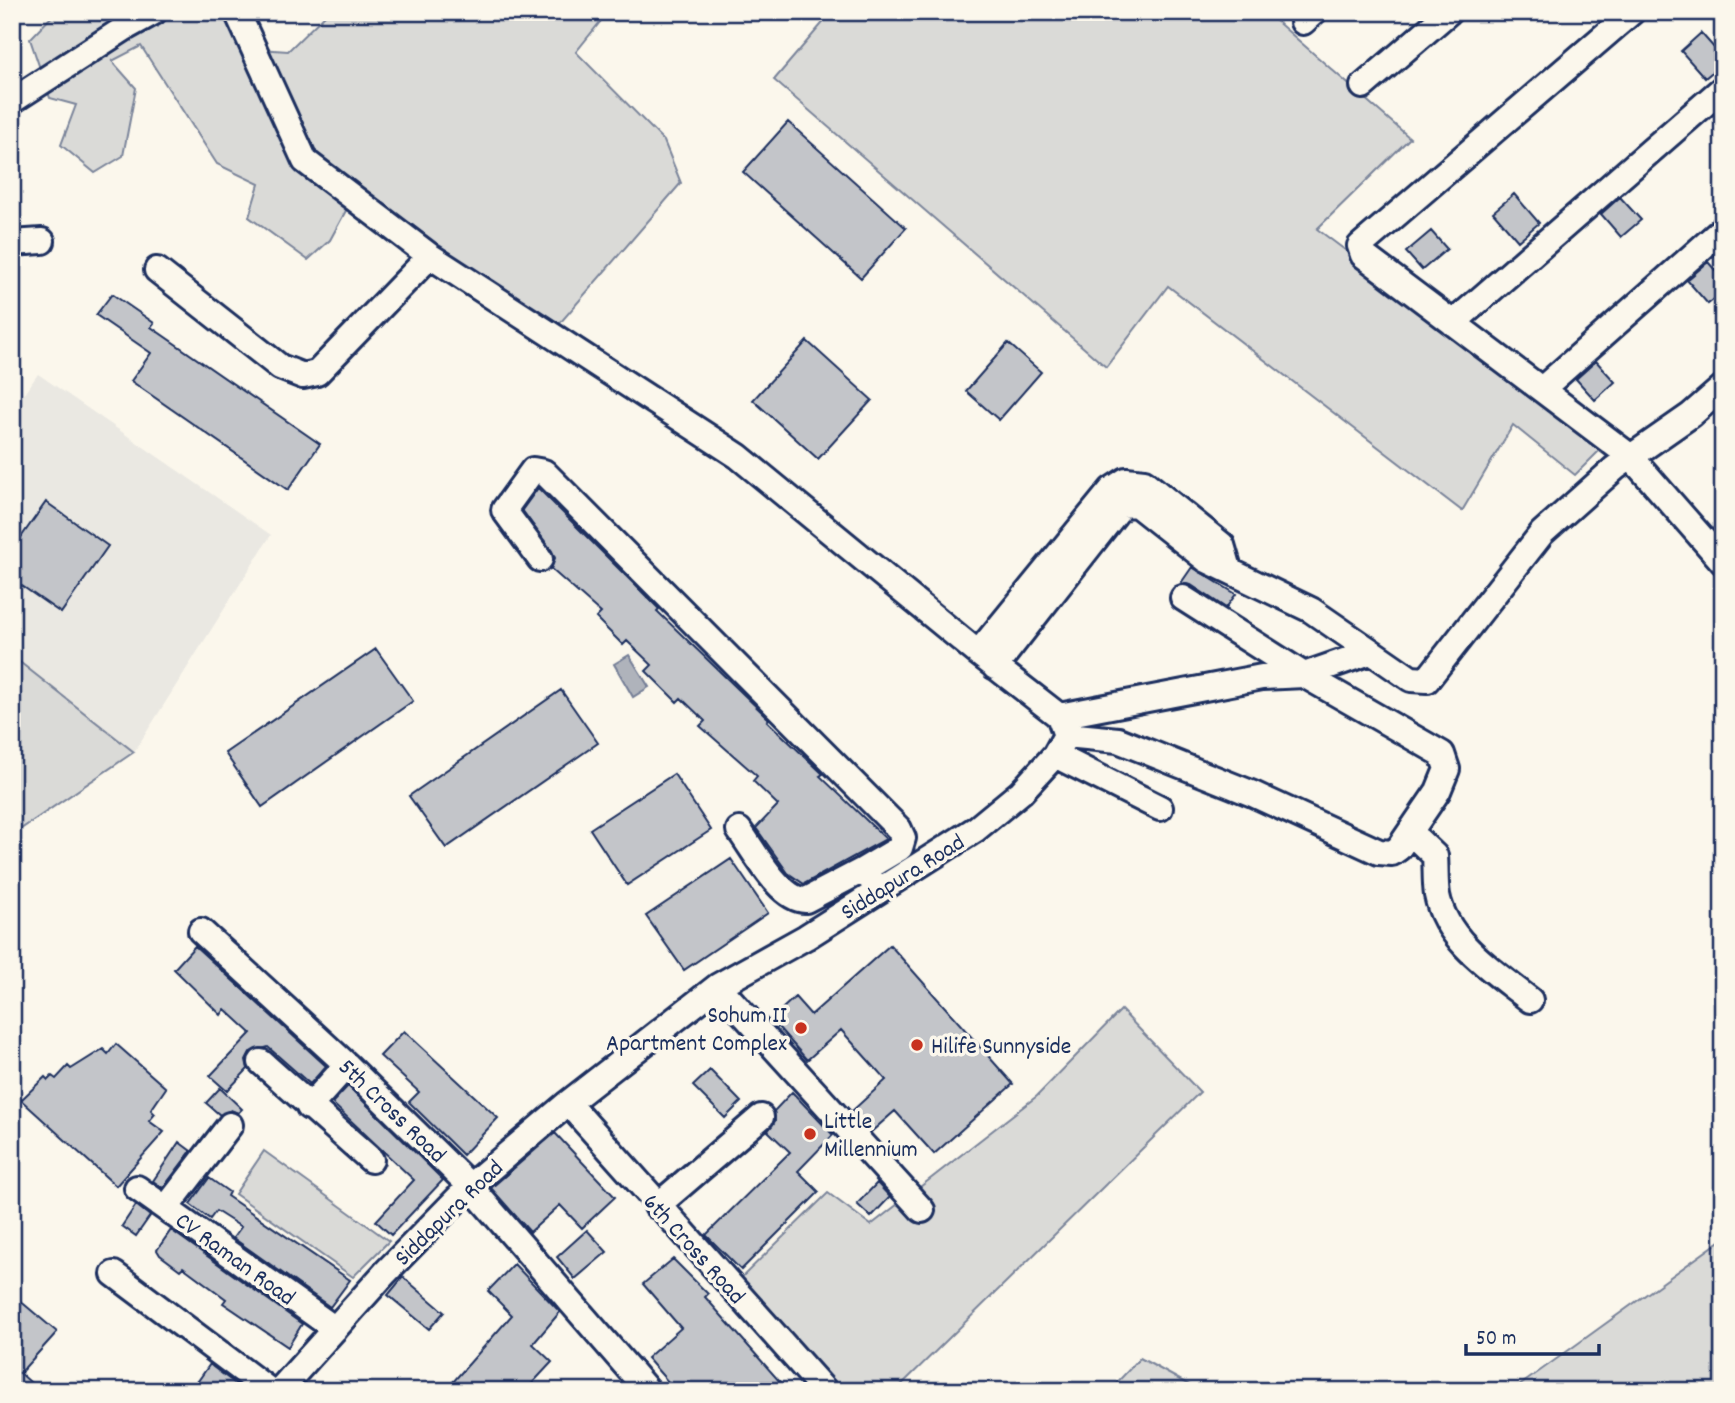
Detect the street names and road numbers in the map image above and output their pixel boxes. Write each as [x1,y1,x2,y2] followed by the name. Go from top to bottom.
[835,827,972,930] street label: Siddapura Road
[329,1052,453,1172] street label: 5th Cross Road
[388,1153,512,1275] street label: Siddapura Road
[634,1187,752,1313] street label: 6th Cross Road
[167,1205,301,1316] street label: CV Raman Road

